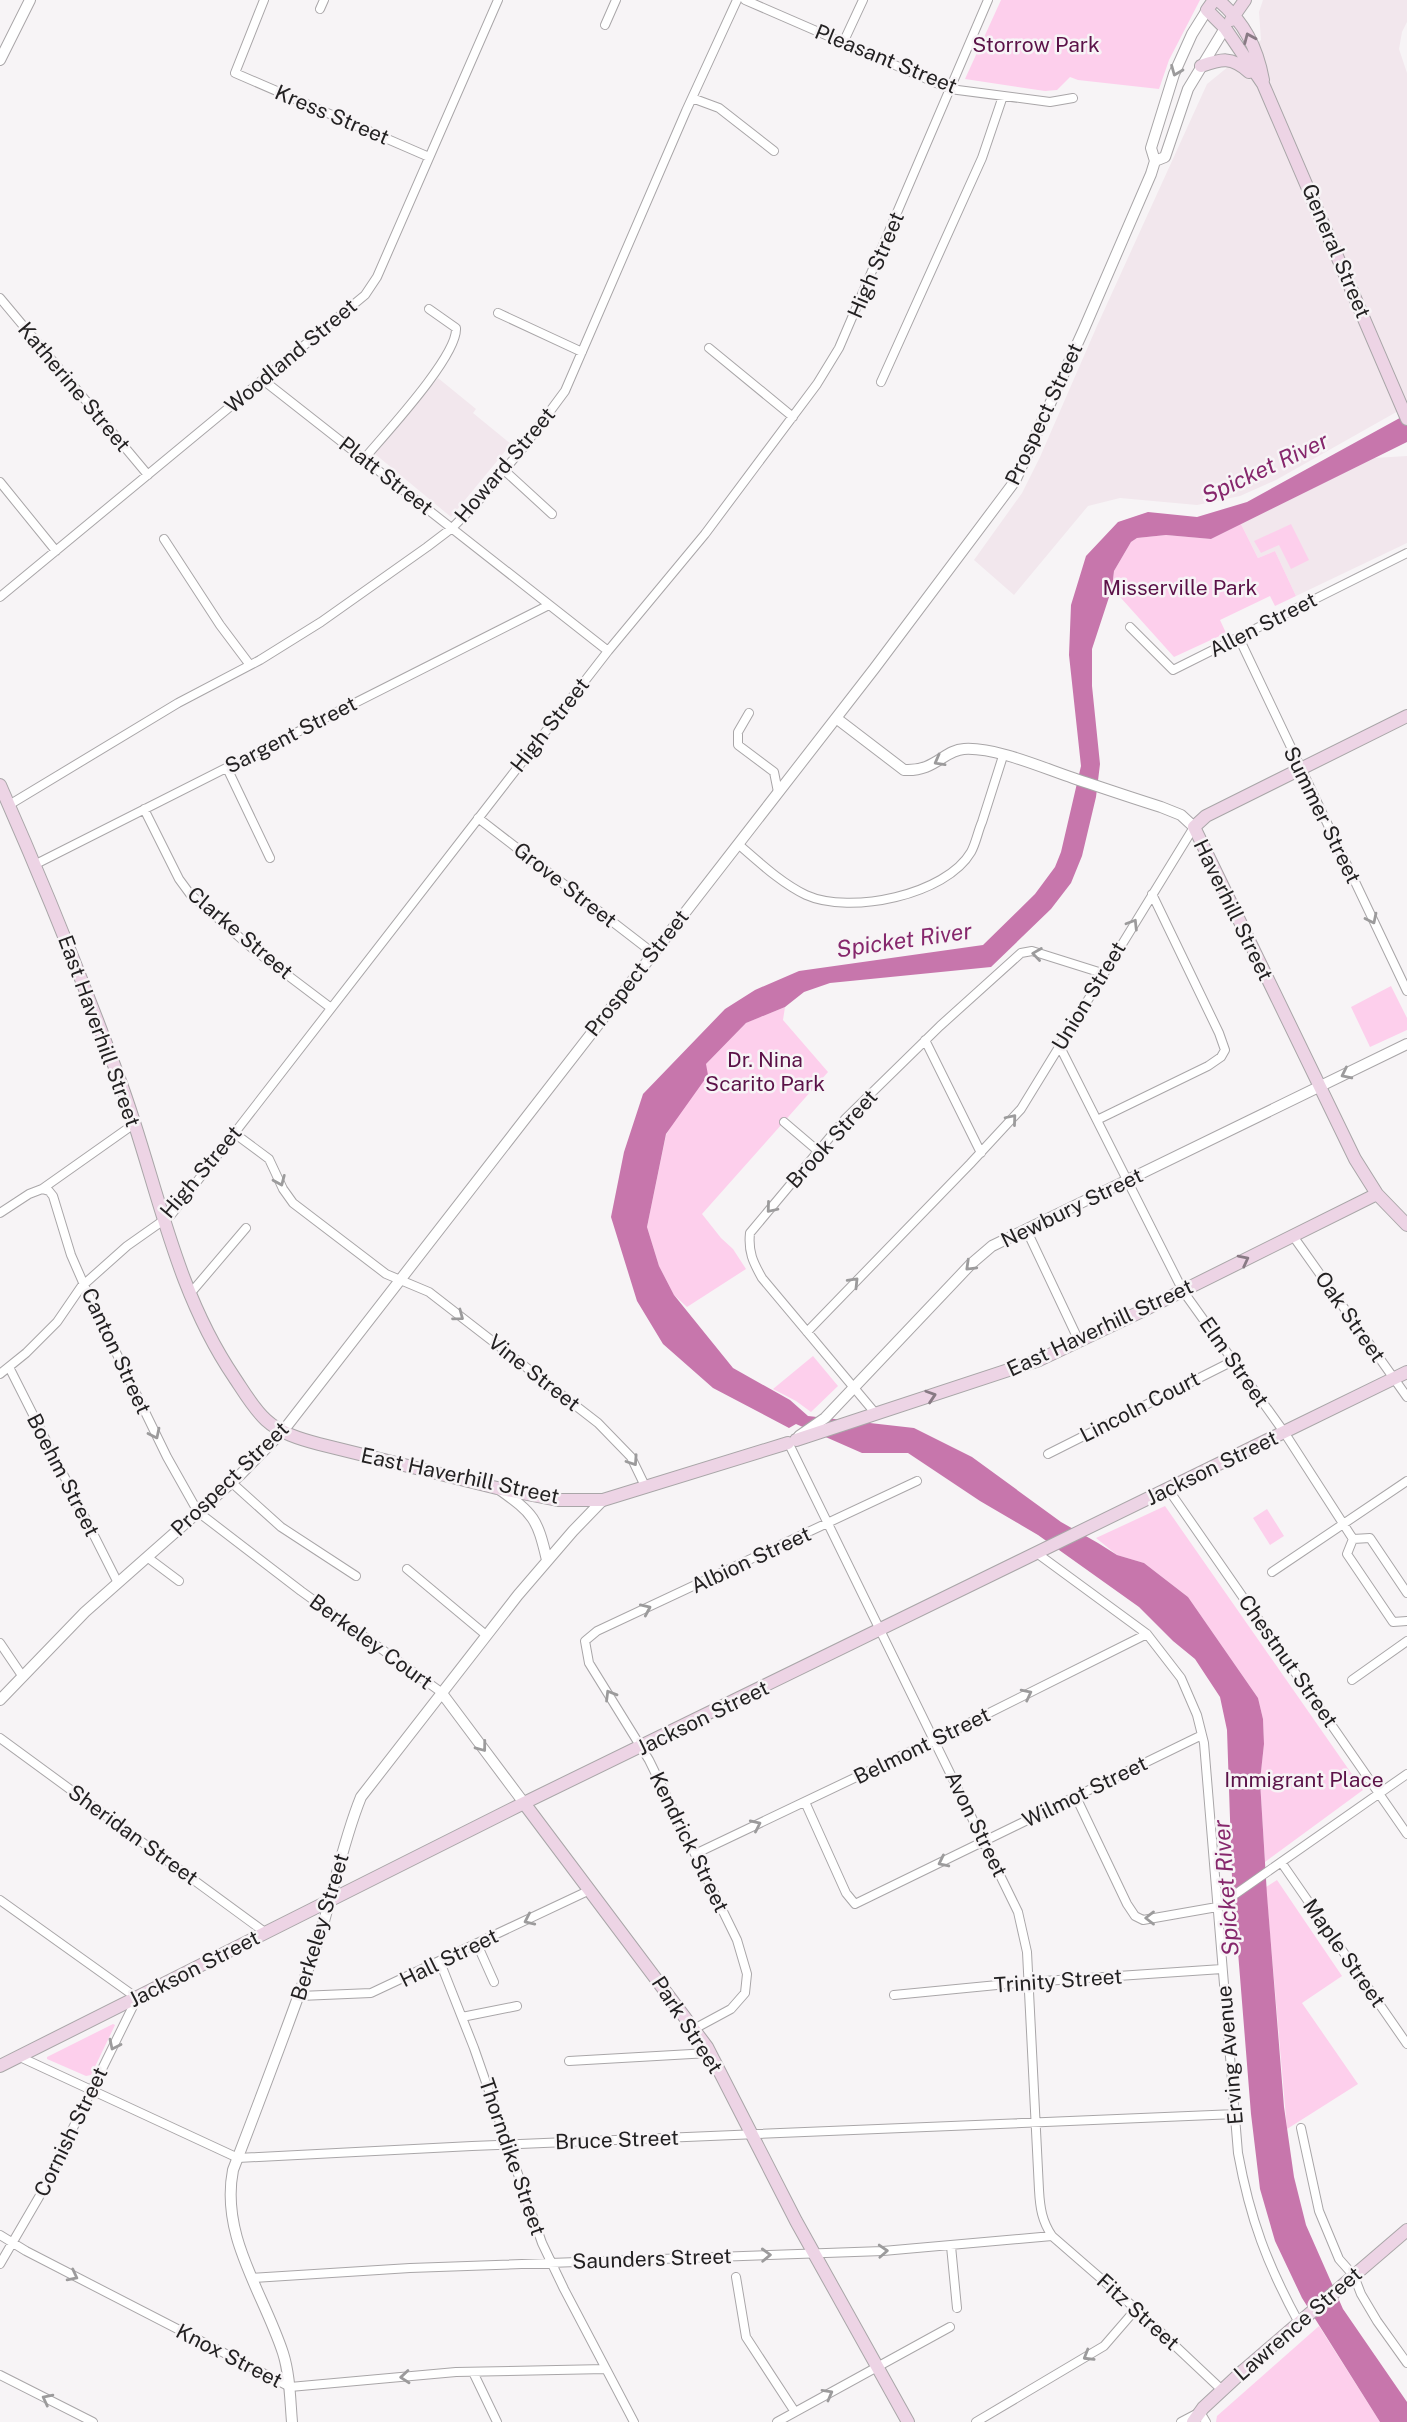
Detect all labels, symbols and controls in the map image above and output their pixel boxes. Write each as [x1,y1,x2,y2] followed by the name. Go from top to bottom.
[811,19,961,98] street label: Pleasant Street
[972,32,1100,57] park label: Storrow Park
[1243,32,1257,44] one-way arrow
[1170,65,1184,77] one-way arrow
[271,79,393,150] street label: Kress Street
[1297,180,1376,322] street label: General Street
[842,208,909,322] street label: High Street
[220,293,362,418] street label: Woodland Street
[13,317,136,457] street label: Katherine Street
[1000,339,1087,489] street label: Prospect Street
[449,402,560,527] street label: Howard Street
[1197,426,1333,509] water label: Spicket River
[334,431,438,520] street label: Platt Street
[1103,575,1258,600] park label: Misserville Park
[1205,587,1321,662] street label: Allen Street
[505,673,594,777] street label: High Street
[221,691,361,778] street label: Sargent Street
[1278,742,1366,887] street label: Summer Street
[933,753,946,766] one-way arrow
[1188,835,1278,984] street label: Haverhill Street
[509,837,622,933] street label: Grove Street
[182,881,298,984] street label: Clarke Street
[579,904,694,1041] street label: Prospect Street
[1364,912,1378,924] one-way arrow
[834,917,974,962] water label: Spicket River
[1125,918,1138,931] one-way arrow
[53,932,146,1130] street label: East Haverhill Street
[1046,937,1131,1055] street label: Union Street
[1031,947,1043,962] one-way arrow
[705,1047,825,1096] park label: Dr. Nina Scarito Park
[1341,1065,1353,1079] one-way arrow
[781,1084,882,1193] street label: Brook Street
[1004,1114,1016,1127] one-way arrow
[155,1120,246,1223] street label: High Street
[997,1162,1147,1253] street label: Newbury Street
[272,1174,286,1187] one-way arrow
[766,1201,779,1213] one-way arrow
[1237,1255,1249,1269] one-way arrow
[965,1258,978,1271] one-way arrow
[1310,1267,1391,1367] street label: Oak Street
[1003,1274,1197,1382] street label: East Haverhill Street
[845,1278,858,1291] one-way arrow
[76,1284,157,1418] street label: Canton Street
[452,1307,464,1320] one-way arrow
[1194,1312,1274,1411] street label: Elm Street
[483,1329,585,1416] street label: Vine Street
[1076,1366,1204,1447] street label: Lincoln Court
[925,1390,937,1404] one-way arrow
[22,1409,105,1540] street label: Boehm Street
[166,1416,294,1541] street label: Prospect Street
[1142,1425,1282,1510] street label: Jackson Street
[147,1427,161,1439] one-way arrow
[359,1442,562,1509] street label: East Haverhill Street
[625,1453,637,1466] one-way arrow
[687,1521,815,1598] street label: Albion Street
[305,1589,438,1695] street label: Berkeley Court
[1233,1590,1343,1732] street label: Chestnut Street
[638,1603,651,1617] one-way arrow
[633,1675,773,1760] street label: Jackson Street
[1020,1688,1032,1702] one-way arrow
[606,1689,619,1702] one-way arrow
[850,1702,994,1789] street label: Belmont Street
[474,1739,486,1752] one-way arrow
[1018,1751,1151,1833] street label: Wilmot Street
[645,1767,734,1916] street label: Kendrick Street
[940,1767,1013,1881] street label: Avon Street
[1224,1767,1384,1792] park label: Immigrant Place
[64,1779,203,1890] street label: Sheridan Street
[749,1819,761,1833] one-way arrow
[1207,1819,1244,1957] water label: Spicket River
[285,1850,354,2004] street label: Berkeley Street
[938,1853,950,1867] one-way arrow
[1298,1894,1391,2012] street label: Maple Street
[1144,1910,1155,1926] one-way arrow
[523,1911,536,1925] one-way arrow
[395,1923,502,1992] street label: Hall Street
[124,1925,263,2012] street label: Jackson Street
[993,1964,1123,1997] street label: Trinity Street
[647,1971,728,2078] street label: Park Street
[1211,1984,1248,2126] street label: Erving Avenue
[108,2038,122,2050] one-way arrow
[28,2063,113,2201] street label: Cornish Street
[474,2075,551,2239] street label: Thorndike Street
[555,2125,679,2154] street label: Bruce Street
[572,2243,732,2274] street label: Saunders Street
[877,2243,888,2258] one-way arrow
[762,2247,772,2263] one-way arrow
[1229,2261,1367,2386] street label: Lawrence Street
[66,2267,78,2281] one-way arrow
[1092,2268,1185,2355] street label: Fitz Street
[172,2318,287,2393] street label: Knox Street
[1083,2348,1096,2361] one-way arrow
[399,2369,411,2384] one-way arrow
[820,2389,833,2402] one-way arrow
[42,2393,54,2407] one-way arrow

